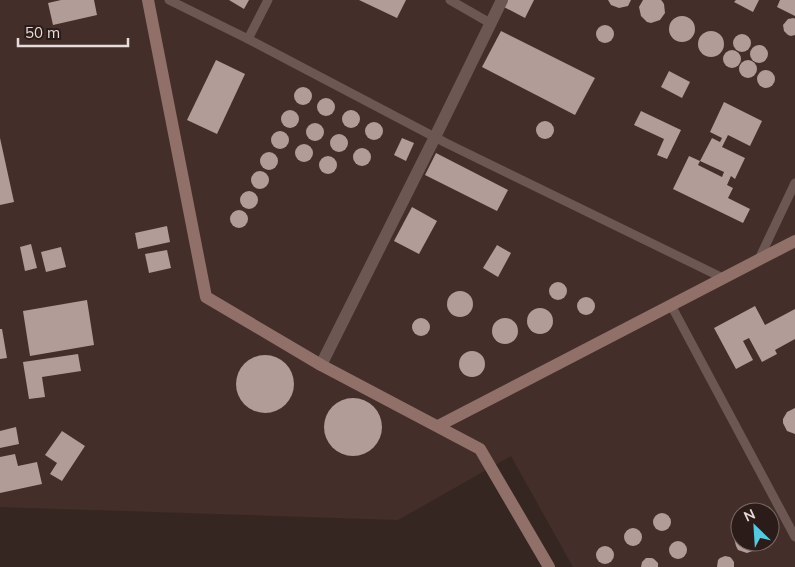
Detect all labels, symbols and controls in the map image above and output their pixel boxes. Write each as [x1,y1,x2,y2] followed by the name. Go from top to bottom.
[18,15,128,47] scale bar
[25,23,60,42] text: 50 m
[730,502,780,552] north arrow
[741,505,758,526] text: N

